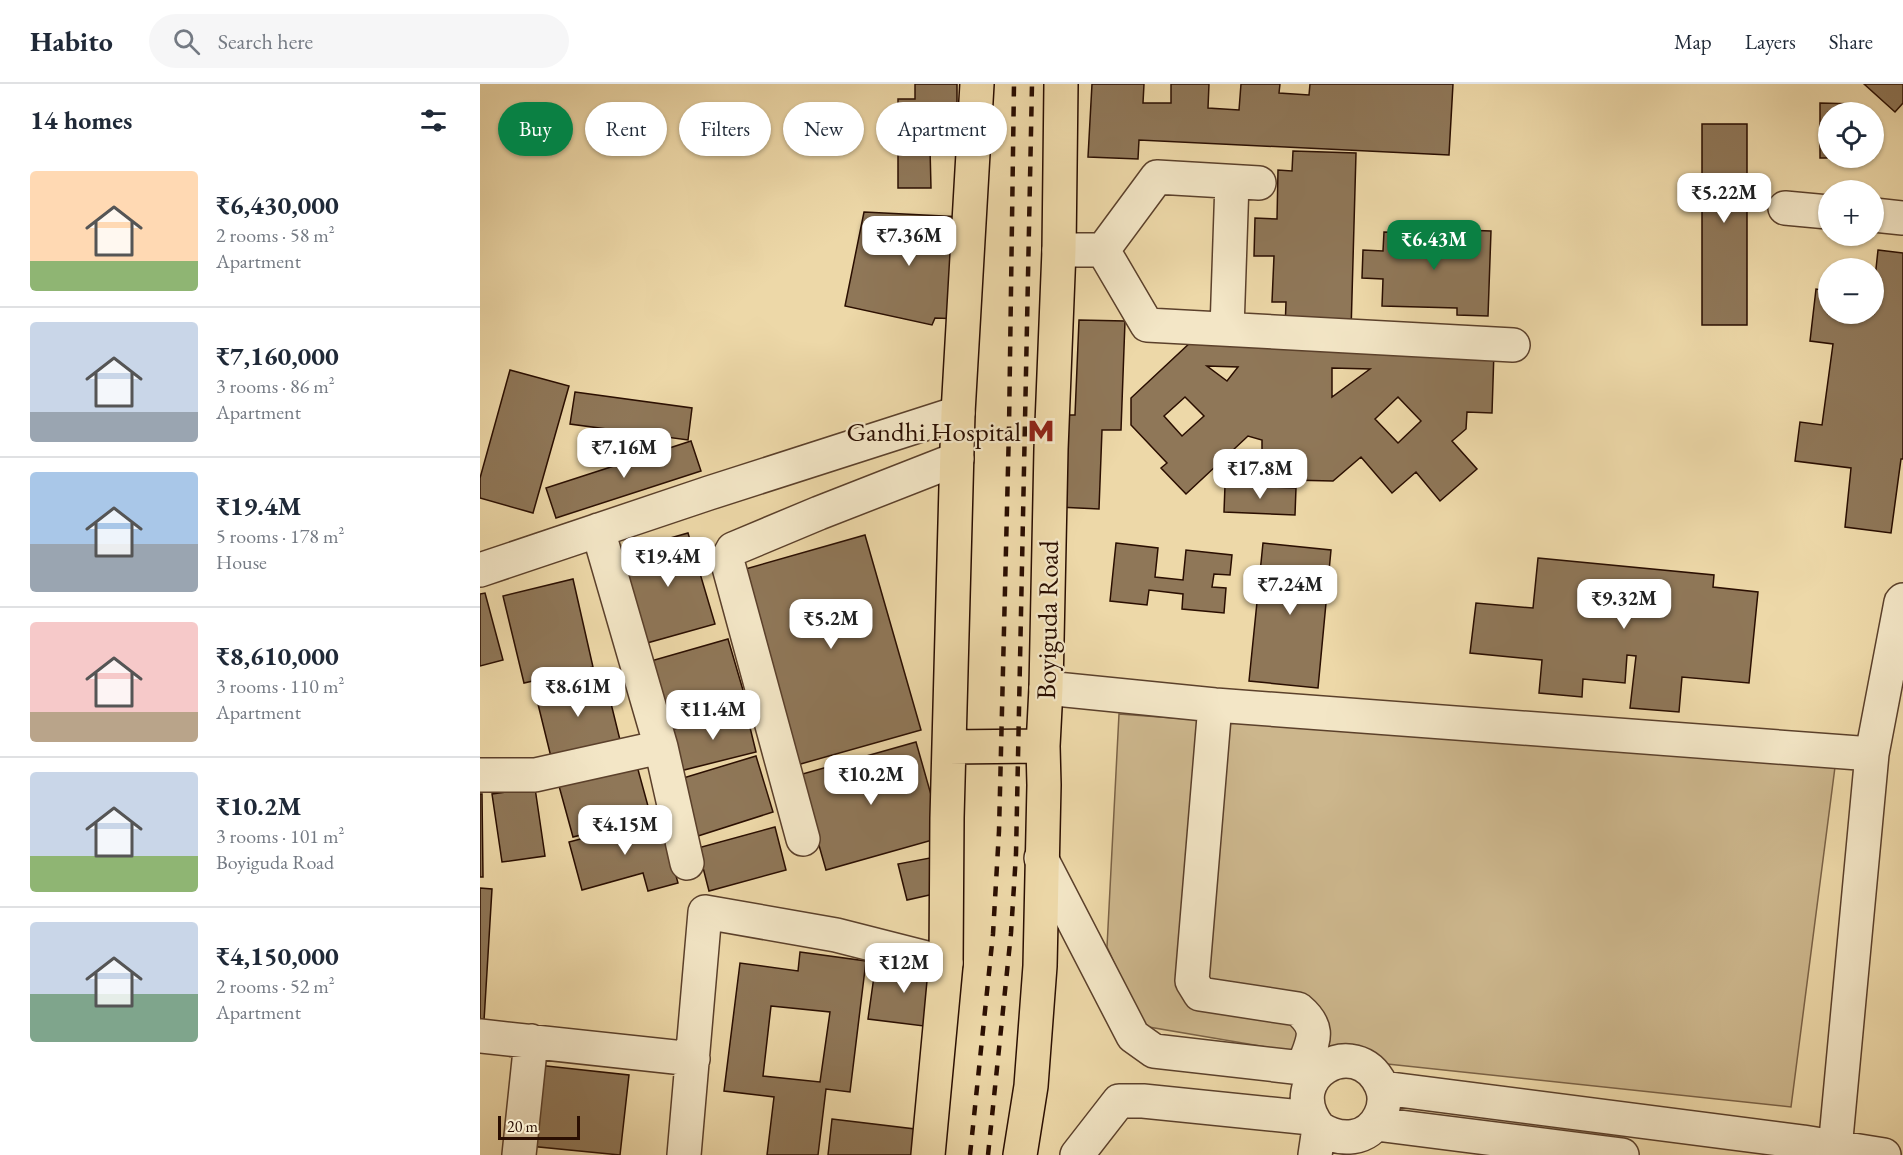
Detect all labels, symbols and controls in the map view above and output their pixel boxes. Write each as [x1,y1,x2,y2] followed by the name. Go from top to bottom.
[149,14,569,68] search box
[30,23,113,59] text: Habito
[170,25,203,58] icon: search
[218,27,313,56] text: Search here
[1674,28,1712,55] text: Map
[1745,28,1796,55] text: Layers
[1829,28,1873,55] text: Share
[498,102,573,156] chip: Buy
[585,102,667,156] chip: Rent
[679,102,771,156] chip: Filters
[783,102,864,156] chip: New
[876,102,1007,156] chip: Apartment
[1818,102,1884,324] map controls
[1818,102,1884,168] button: locate
[30,103,132,137] text: 14 homes
[417,104,450,137] icon: filters
[1675,173,1773,224] pin: ₹5.22M
[1691,179,1757,205] text: ₹5.22M
[1818,180,1884,246] button: +
[216,188,339,222] text: ₹6,430,000
[78,195,150,267] icon: home
[860,216,958,267] pin: ₹7.36M
[1385,220,1483,271] pin: ₹6.43M
[216,222,335,248] text: 2 rooms · 58 m²
[876,222,942,248] text: ₹7.36M
[1401,226,1467,252] text: ₹6.43M
[216,248,301,274] text: Apartment
[1818,258,1884,324] button: −
[216,339,339,373] text: ₹7,160,000
[78,346,150,418] icon: home
[216,373,335,399] text: 3 rooms · 86 m²
[216,399,301,425] text: Apartment
[846,414,1021,449] place label: Gandhi Hospital
[1026,416,1056,446] metro station icon: Gandhi Hospital
[575,428,673,479] pin: ₹7.16M
[591,434,657,460] text: ₹7.16M
[1211,449,1309,500] pin: ₹17.8M
[1227,455,1293,481] text: ₹17.8M
[216,489,301,523] text: ₹19.4M
[78,496,150,568] icon: home
[216,523,344,549] text: 5 rooms · 178 m²
[619,537,717,588] pin: ₹19.4M
[1028,540,1066,700] street label: Boyiguda Road
[635,543,701,569] text: ₹19.4M
[216,549,267,575] text: House
[1241,565,1339,616] pin: ₹7.24M
[1257,571,1323,597] text: ₹7.24M
[1575,579,1673,630] pin: ₹9.32M
[1591,585,1657,611] text: ₹9.32M
[789,599,873,650] pin: ₹5.2M
[804,605,859,631] text: ₹5.2M
[216,639,339,673] text: ₹8,610,000
[78,646,150,718] icon: home
[529,667,627,718] pin: ₹8.61M
[216,673,344,699] text: 3 rooms · 110 m²
[545,673,611,699] text: ₹8.61M
[664,690,762,741] pin: ₹11.4M
[680,696,746,722] text: ₹11.4M
[216,699,301,725] text: Apartment
[822,755,920,806] pin: ₹10.2M
[838,761,904,787] text: ₹10.2M
[216,789,301,823] text: ₹10.2M
[78,796,150,868] icon: home
[576,805,674,856] pin: ₹4.15M
[592,811,658,837] text: ₹4.15M
[216,823,344,849] text: 3 rooms · 101 m²
[216,849,334,875] text: Boyiguda Road
[216,939,339,973] text: ₹4,150,000
[868,943,940,994] pin: ₹12M
[78,946,150,1018] icon: home
[879,949,929,975] text: ₹12M
[216,973,335,999] text: 2 rooms · 52 m²
[216,999,301,1025] text: Apartment
[498,1113,580,1140] scale bar
[507,1116,538,1137] text: 20 m

